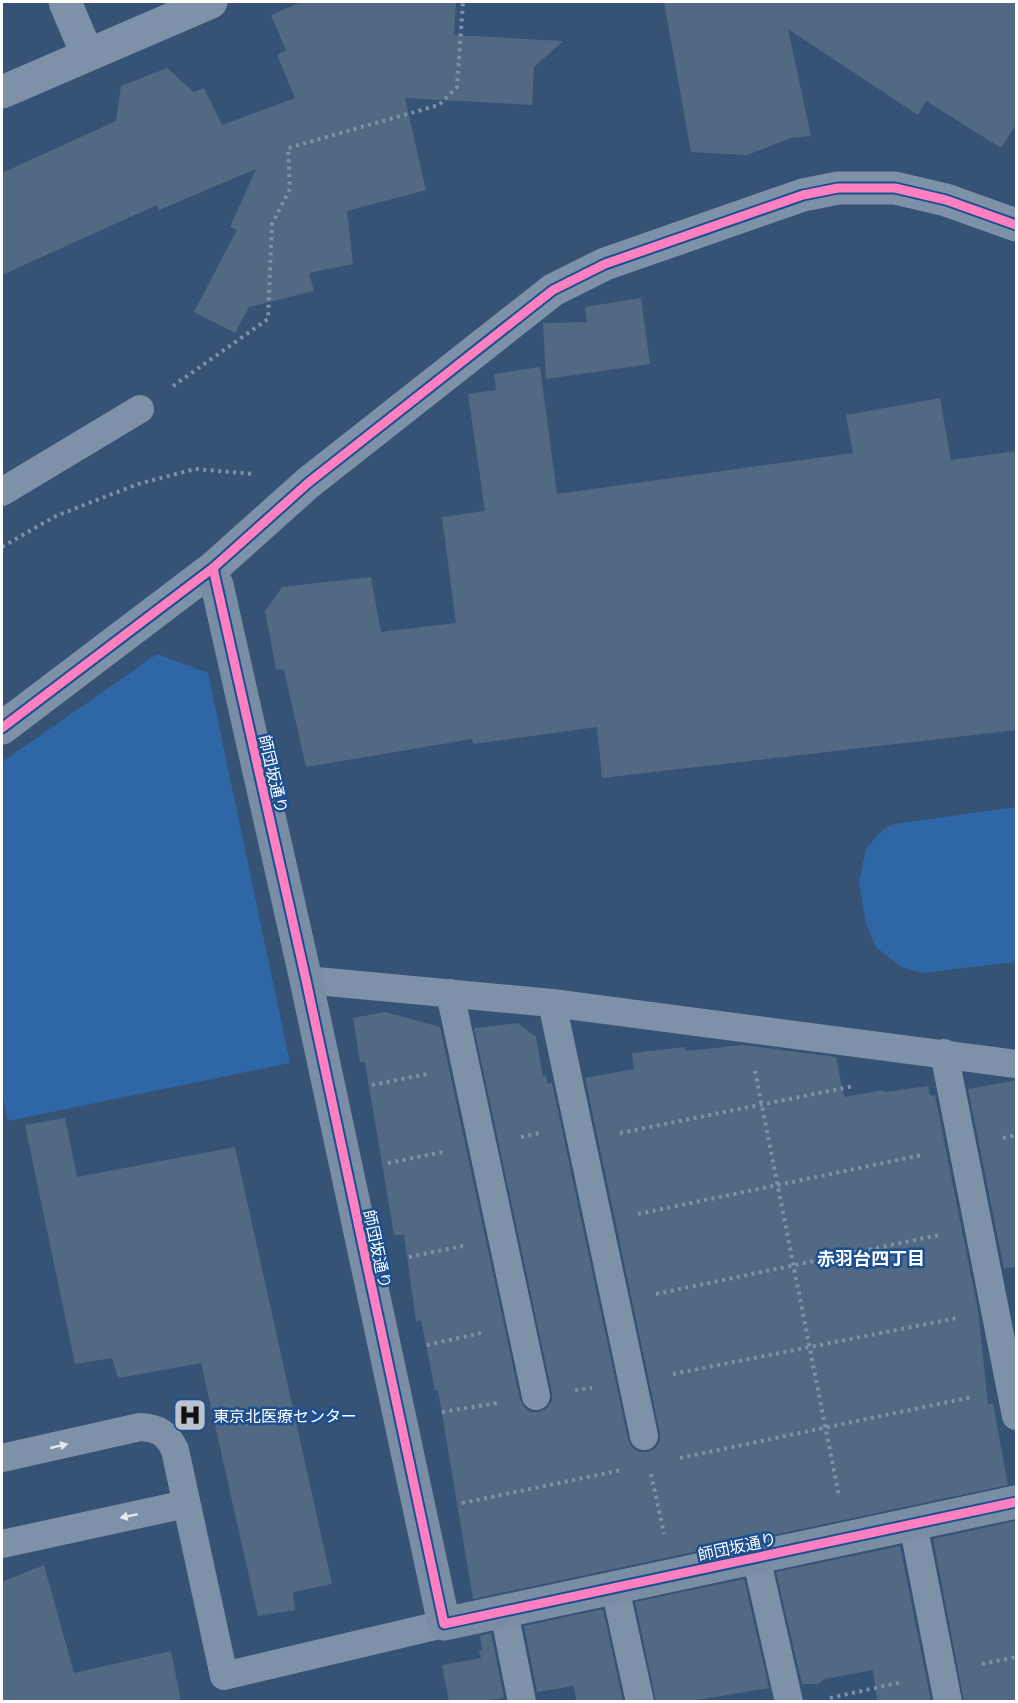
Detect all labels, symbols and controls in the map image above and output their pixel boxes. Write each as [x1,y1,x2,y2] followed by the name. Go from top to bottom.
[256,733,292,815] street label: 師団坂通り
[360,1208,396,1290] street label: 師団坂通り
[817,1247,925,1269] district label: 赤羽台四丁目
[172,1397,208,1433] hospital icon: 東京北医療センター
[213,1406,357,1425] place label: 東京北医療センター
[49,1440,68,1450] one-way arrow
[120,1512,138,1522] one-way arrow
[696,1528,778,1564] street label: 師団坂通り

